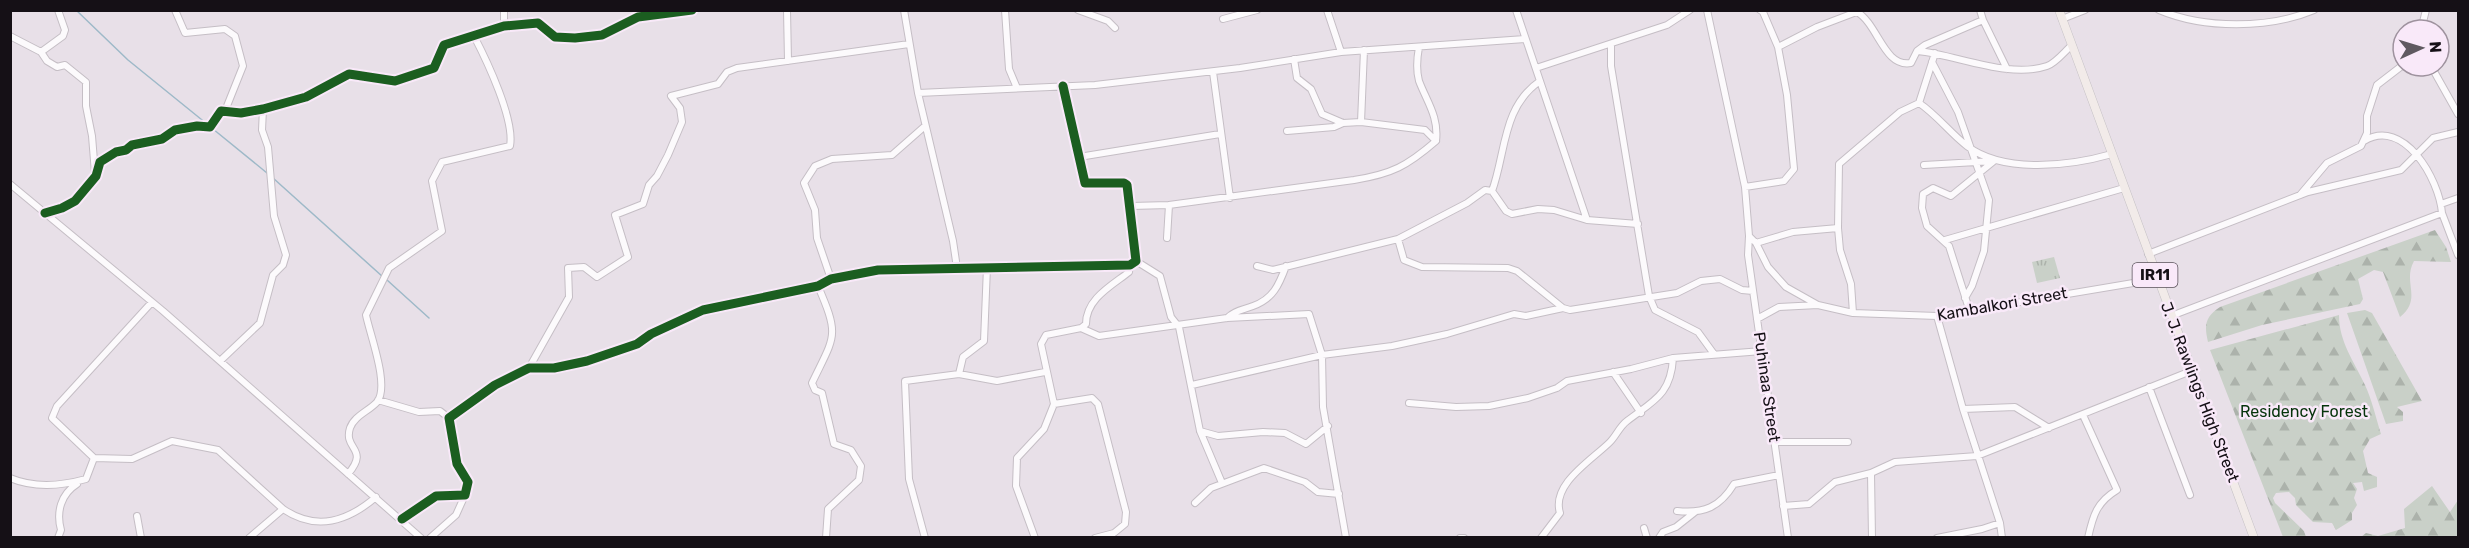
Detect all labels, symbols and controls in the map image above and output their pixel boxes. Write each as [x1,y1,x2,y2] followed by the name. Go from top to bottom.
[2391,18,2451,78] north arrow
[2426,41,2445,53] text: N
[2132,263,2178,287] road number: IR11
[1935,283,2069,325] street label: Kambalkori Street
[2157,299,2243,485] street label: J. J. Rawlings High Street
[1750,331,1784,443] street label: Puhinaa Street
[2240,402,2368,421] park label: Residency Forest

